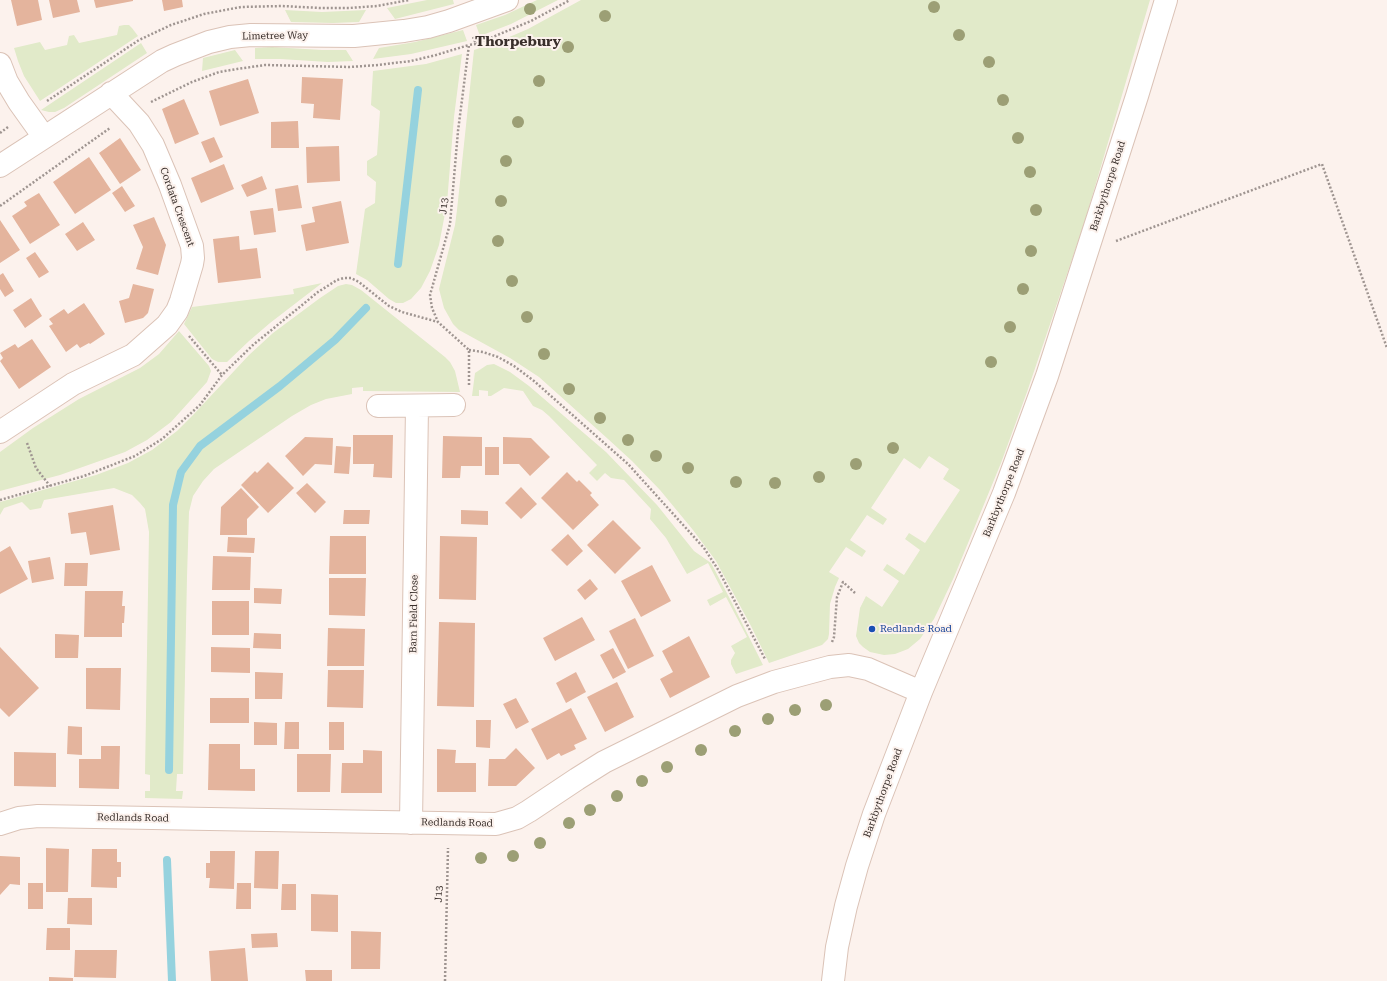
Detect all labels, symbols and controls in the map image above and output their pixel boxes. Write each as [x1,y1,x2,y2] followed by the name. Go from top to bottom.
[242,29,308,43] street label: Limetree Way
[475,34,561,50] district label: Thorpebury
[1088,139,1128,233] street label: Barkbythorpe Road
[157,166,197,248] street label: Cordata Crescent
[437,197,451,215] street label: J13
[981,447,1027,539] street label: Barkbythorpe Road
[407,575,421,653] street label: Barn Field Close
[880,623,952,635] place label: Redlands Road
[867,624,877,634] marker: Redlands Road
[861,747,905,839] street label: Barkbythorpe Road
[97,811,169,825] street label: Redlands Road
[421,816,493,830] street label: Redlands Road
[433,885,445,903] street label: J13

